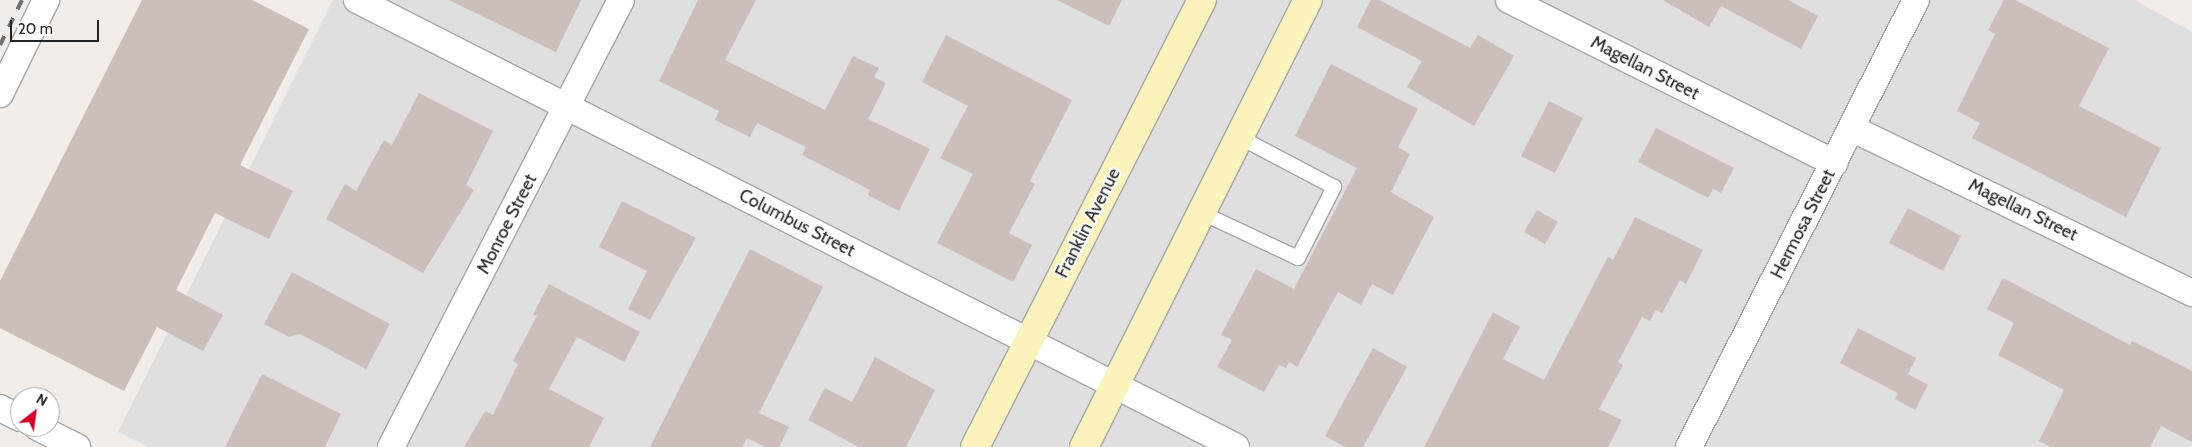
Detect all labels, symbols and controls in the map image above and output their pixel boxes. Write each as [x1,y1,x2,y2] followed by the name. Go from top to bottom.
[12,10,101,42] scale bar
[18,20,53,38] text: 20 m
[1587,31,1703,105] street label: Magellan Street
[1051,165,1125,281] street label: Franklin Avenue
[1766,166,1840,282] street label: Hermosa Street
[473,170,541,278] street label: Monroe Street
[1965,174,2081,246] street label: Magellan Street
[735,184,859,262] street label: Columbus Street
[10,387,60,437] north arrow
[33,390,51,410] text: N

